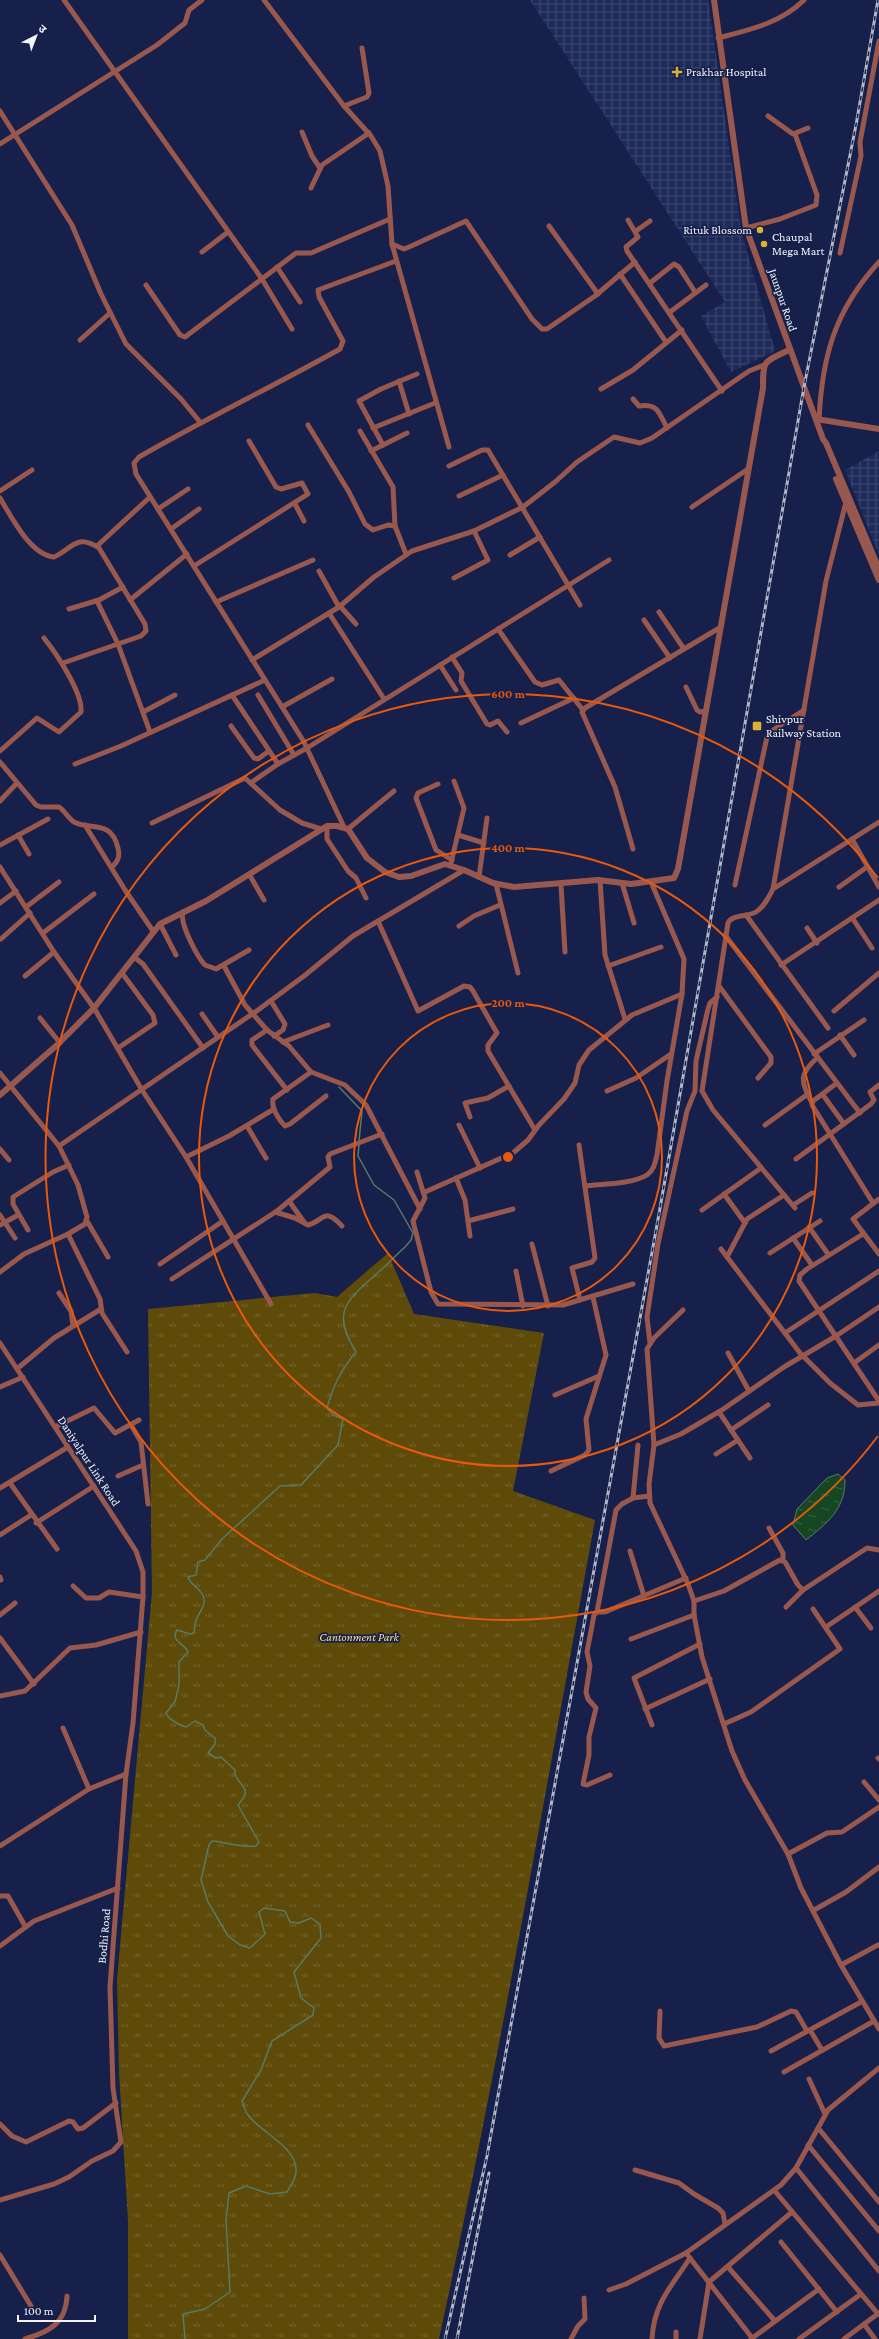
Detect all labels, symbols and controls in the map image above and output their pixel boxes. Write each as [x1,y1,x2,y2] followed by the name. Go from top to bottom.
[16,16,56,56] north arrow
[36,22,50,36] text: उ
[686,65,766,79] place label: Prakhar Hospital
[671,66,683,78] marker: Prakhar Hospital
[683,223,752,237] place label: Rituk Blossom
[755,225,765,235] marker: Rituk Blossom
[772,230,826,258] place label: Chaupal Mega Mart
[759,239,769,249] marker: Chaupal Mega Mart
[765,266,800,334] street label: Jaunpur Road
[491,687,526,701] text: 600 m
[766,712,842,740] place label: Shivpur Railway Station
[751,720,763,732] marker: Shivpur Railway Station
[491,841,526,855] text: 400 m
[491,996,525,1010] text: 200 m
[501,1150,515,1164] centre of rings
[55,1413,124,1509] street label: Daniyalpur Link Road
[319,1630,399,1644] park label: Cantonment Park
[95,1907,113,1964] street label: Bodhi Road
[18,2297,95,2323] scale bar
[24,2304,54,2318] text: 100 m

